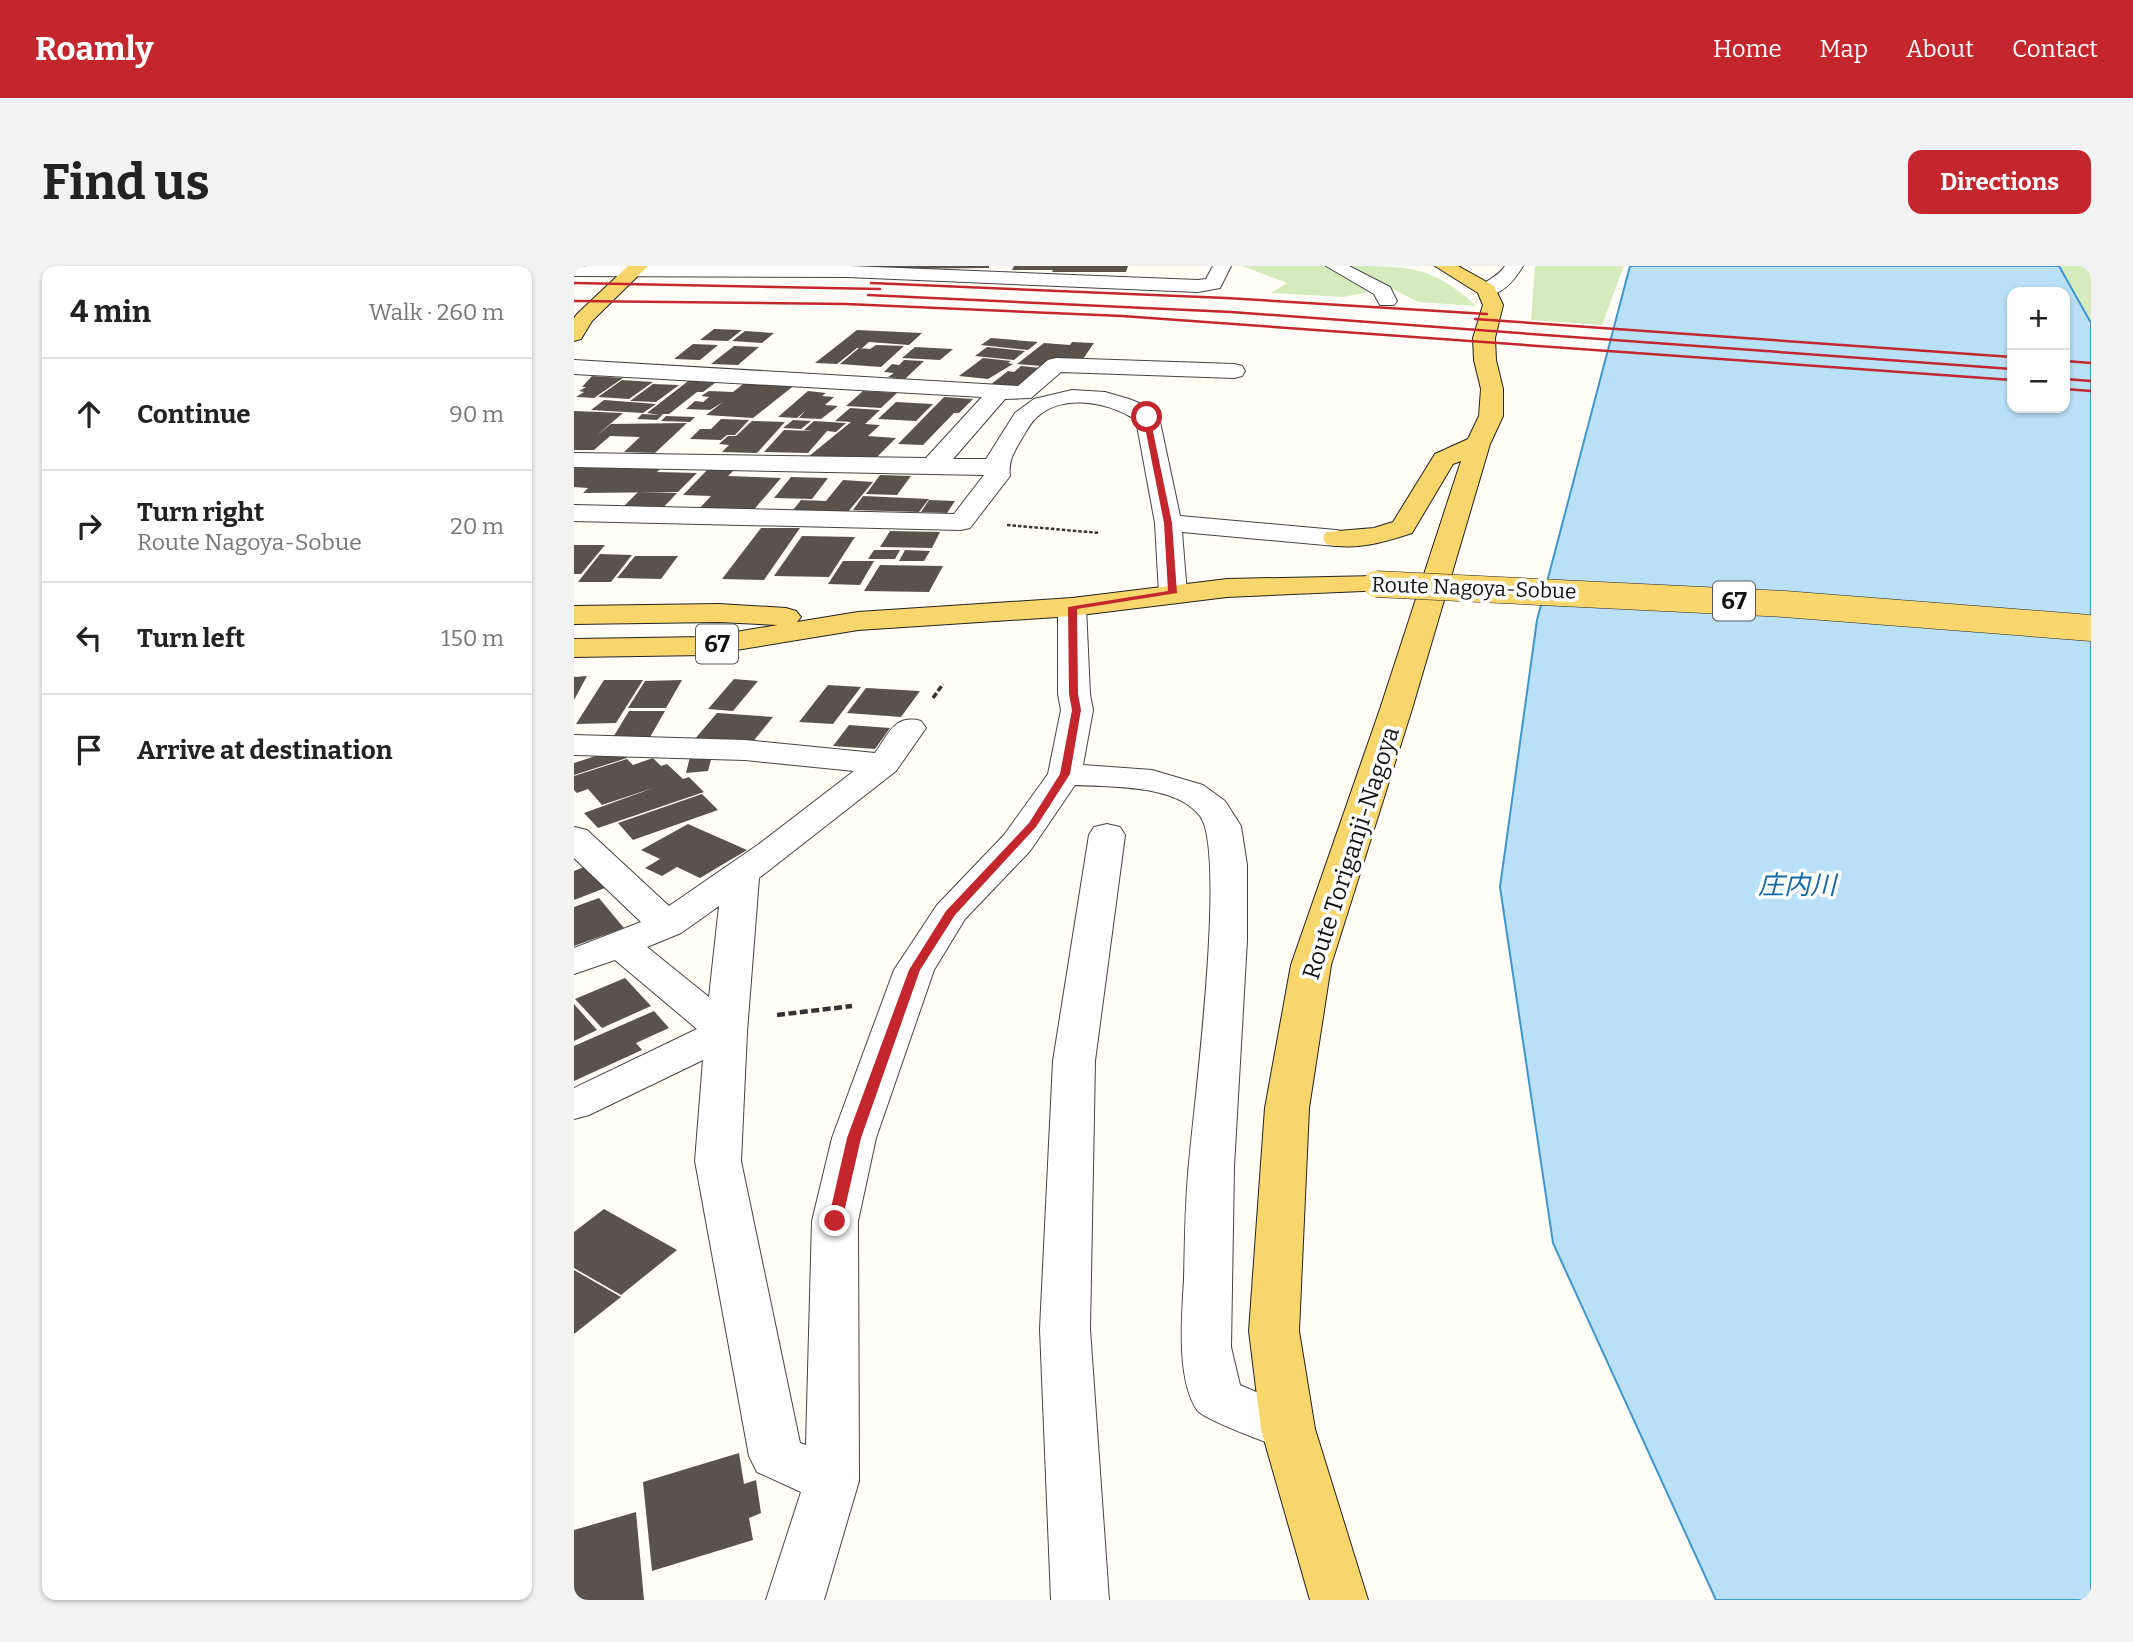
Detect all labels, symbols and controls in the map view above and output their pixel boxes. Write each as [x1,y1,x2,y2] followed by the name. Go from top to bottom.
[35,29,154,69] text: Roamly
[1713,35,1782,63] text: Home
[1820,35,1868,63] text: Map
[1906,35,1974,63] text: About
[2012,35,2098,63] text: Contact
[1908,150,2091,214] button: Directions
[42,153,210,212] text: Find us
[2007,287,2070,413] map controls
[2007,287,2070,350] button: +
[70,294,151,330] text: 4 min
[369,298,504,326] text: Walk · 260 m
[2007,350,2070,413] button: −
[70,395,108,433] icon: ahead
[137,399,251,430] text: Continue
[449,400,504,428] text: 90 m
[1131,401,1162,432] route start
[137,497,264,528] text: Turn right
[70,507,108,545] icon: right
[450,512,504,540] text: 20 m
[137,528,362,556] text: Route Nagoya-Sobue
[1371,571,1577,605] street label: Route Nagoya-Sobue
[1713,582,1755,620] road number: 67
[70,619,108,657] icon: left
[137,623,245,654] text: Turn left
[441,624,504,652] text: 150 m
[696,624,738,664] road number: 67
[1297,723,1405,983] street label: Route Toriganji-Nagoya
[70,731,108,769] icon: arrive
[137,735,392,766] text: Arrive at destination
[1758,870,1839,901] water label: 庄内川
[819,1205,850,1236] route end

